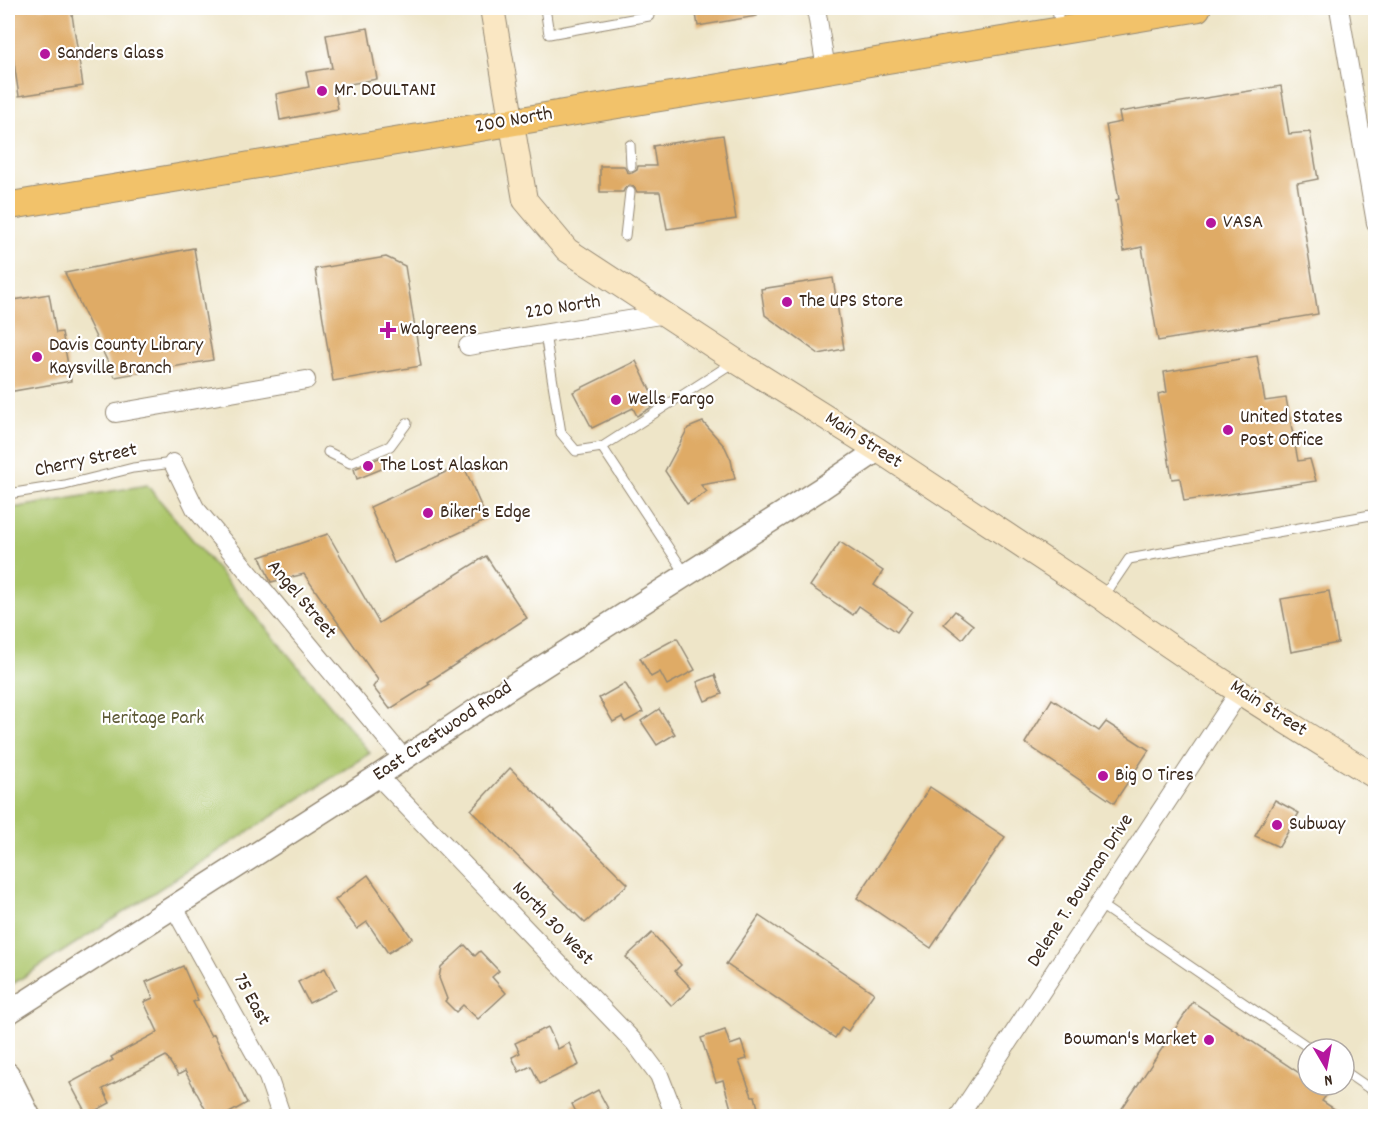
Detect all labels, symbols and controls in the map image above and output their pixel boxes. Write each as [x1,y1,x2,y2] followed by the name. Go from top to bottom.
[57,40,164,68] place label: Sanders Glass
[38,47,52,61] marker: Sanders Glass
[334,77,436,105] place label: Mr. DOULTANI
[315,84,329,98] marker: Mr. DOULTANI
[473,100,555,142] street label: 200 North
[1223,209,1263,237] place label: VASA
[1204,216,1218,230] marker: VASA
[523,288,603,328] street label: 220 North
[799,288,903,316] place label: The UPS Store
[780,295,794,309] marker: The UPS Store
[400,316,477,344] place label: Walgreens
[381,323,395,337] marker: Walgreens
[49,332,204,383] place label: Davis County Library Kaysville Branch
[30,350,44,364] marker: Davis County Library Kaysville Branch
[628,386,714,414] place label: Wells Fargo
[609,393,623,407] marker: Wells Fargo
[1240,404,1343,455] place label: United States Post Office
[819,406,907,476] street label: Main Street
[1221,423,1235,437] marker: United States Post Office
[32,436,140,486] street label: Cherry Street
[380,452,508,480] place label: The Lost Alaskan
[361,459,375,473] marker: The Lost Alaskan
[440,499,531,527] place label: Biker's Edge
[421,506,435,520] marker: Biker's Edge
[260,554,342,646] street label: Angel Street
[1224,674,1312,744] street label: Main Street
[368,675,518,789] street label: East Crestwood Road
[101,705,205,733] park label: Heritage Park
[1115,762,1194,790] place label: Big O Tires
[1096,769,1110,783] marker: Big O Tires
[1021,809,1141,973] street label: Delene T. Bowman Drive
[1289,811,1346,839] place label: Subway
[1270,818,1284,832] marker: Subway
[504,876,600,972] street label: North 30 West
[225,969,277,1031] street label: 75 East
[1064,1026,1197,1054] place label: Bowman's Market
[1202,1033,1216,1047] marker: Bowman's Market
[1296,1037,1356,1097] north arrow
[1322,1067,1334,1091] text: N

